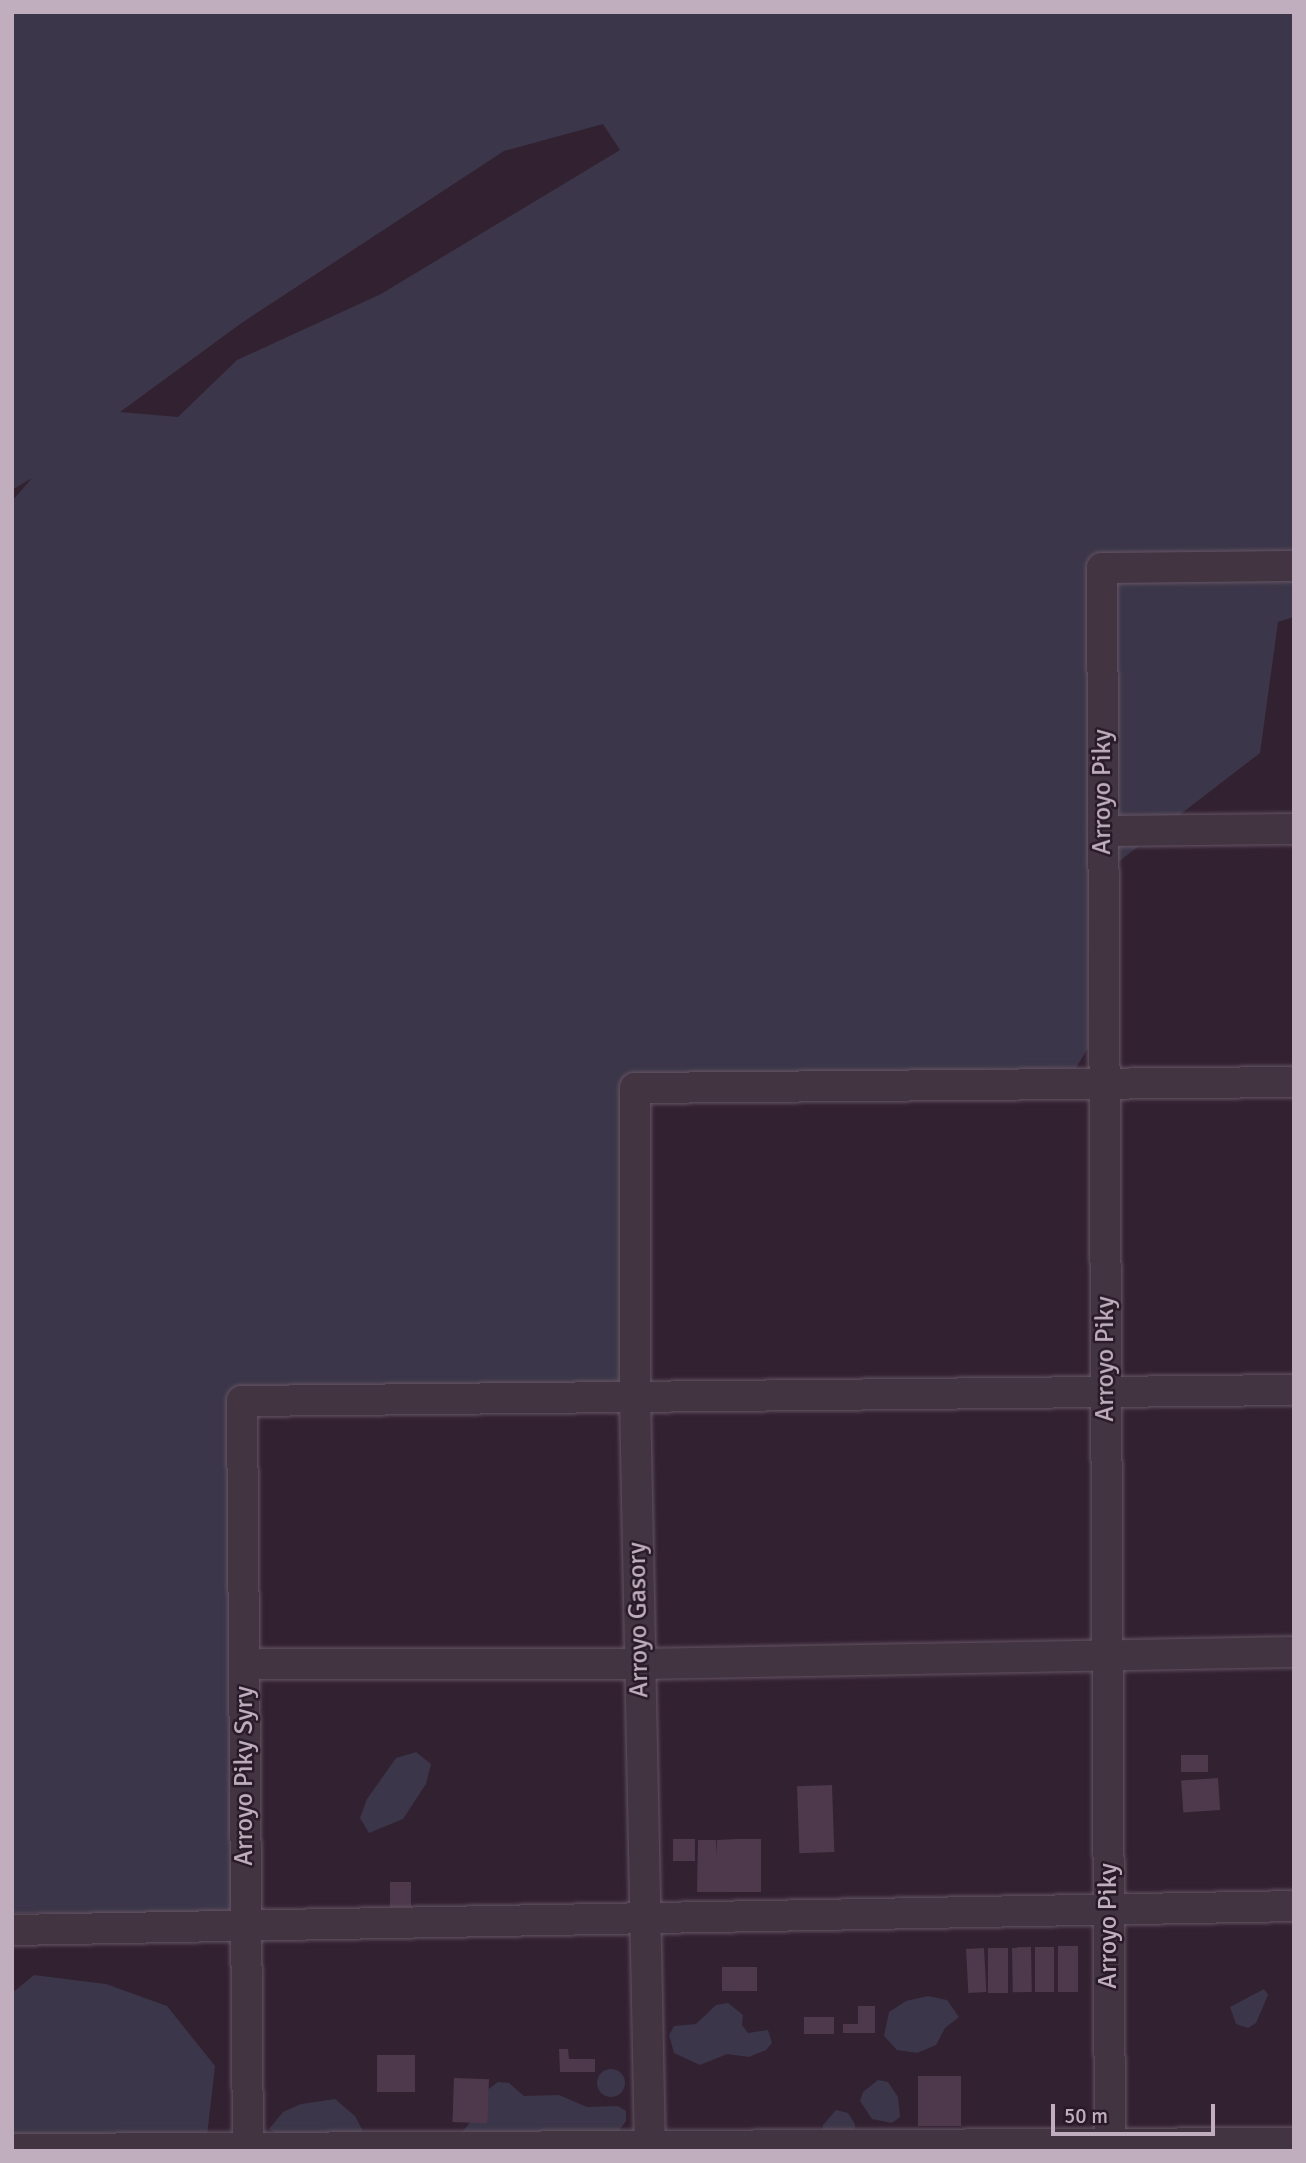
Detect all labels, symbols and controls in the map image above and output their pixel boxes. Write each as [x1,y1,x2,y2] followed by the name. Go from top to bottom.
[1087,729,1119,855] street label: Arroyo Piky
[1090,1296,1122,1422] street label: Arroyo Piky
[622,1542,656,1698] street label: Arroyo Gasory
[229,1686,261,1866] street label: Arroyo Piky Syry
[1093,1863,1125,1989] street label: Arroyo Piky
[1054,2090,1218,2134] scale bar
[1064,2103,1108,2129] text: 50 m

